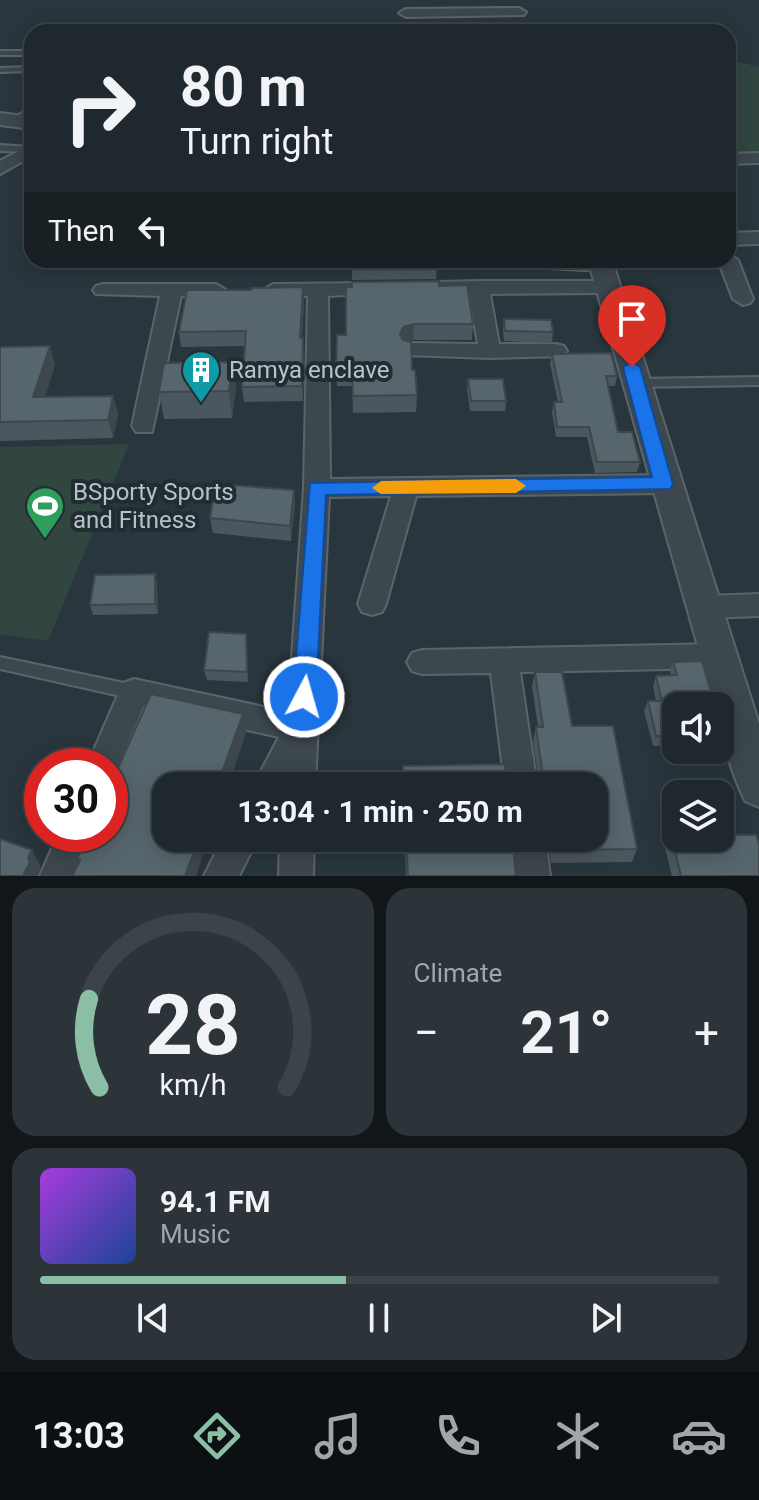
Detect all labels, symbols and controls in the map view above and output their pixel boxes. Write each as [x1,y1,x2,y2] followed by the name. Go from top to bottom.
[180,54,307,120] text: 80 m
[48,56,152,160] icon: right
[180,121,333,163] text: Turn right
[131,208,175,252] icon: left
[48,213,115,248] text: Then
[598,285,666,367] pin
[610,297,654,341] icon: arrive
[180,349,222,404] building icon: Ramya enclave
[229,356,390,384] place label: Ramya enclave
[73,478,234,534] place label: BSporty Sports and Fitness
[24,485,66,540] sports icon: BSporty Sports and Fitness
[262,655,346,739] position arrow
[662,692,734,852] map controls
[662,692,734,764] button: sound
[24,748,128,852] speed limit sign: 30
[662,780,734,852] button: layers
[237,794,523,829] text: 13:04 · 1 min · 250 m
[414,958,502,988] text: Climate
[145,977,240,1074] text: 28
[520,997,612,1068] text: 21°
[414,1007,439,1059] text: −
[694,1007,719,1059] text: +
[159,1068,226,1102] text: km/h
[160,1184,271,1219] text: 94.1 FM
[160,1219,230,1249] text: Music
[131,1296,175,1340] icon: previous
[357,1296,401,1340] icon: pause
[584,1296,628,1340] icon: next
[189,1408,245,1464] icon: directions
[310,1408,366,1464] icon: music
[430,1408,486,1464] icon: phone
[550,1408,606,1464] icon: climate
[671,1408,727,1464] icon: car
[32,1415,125,1457] text: 13:03

